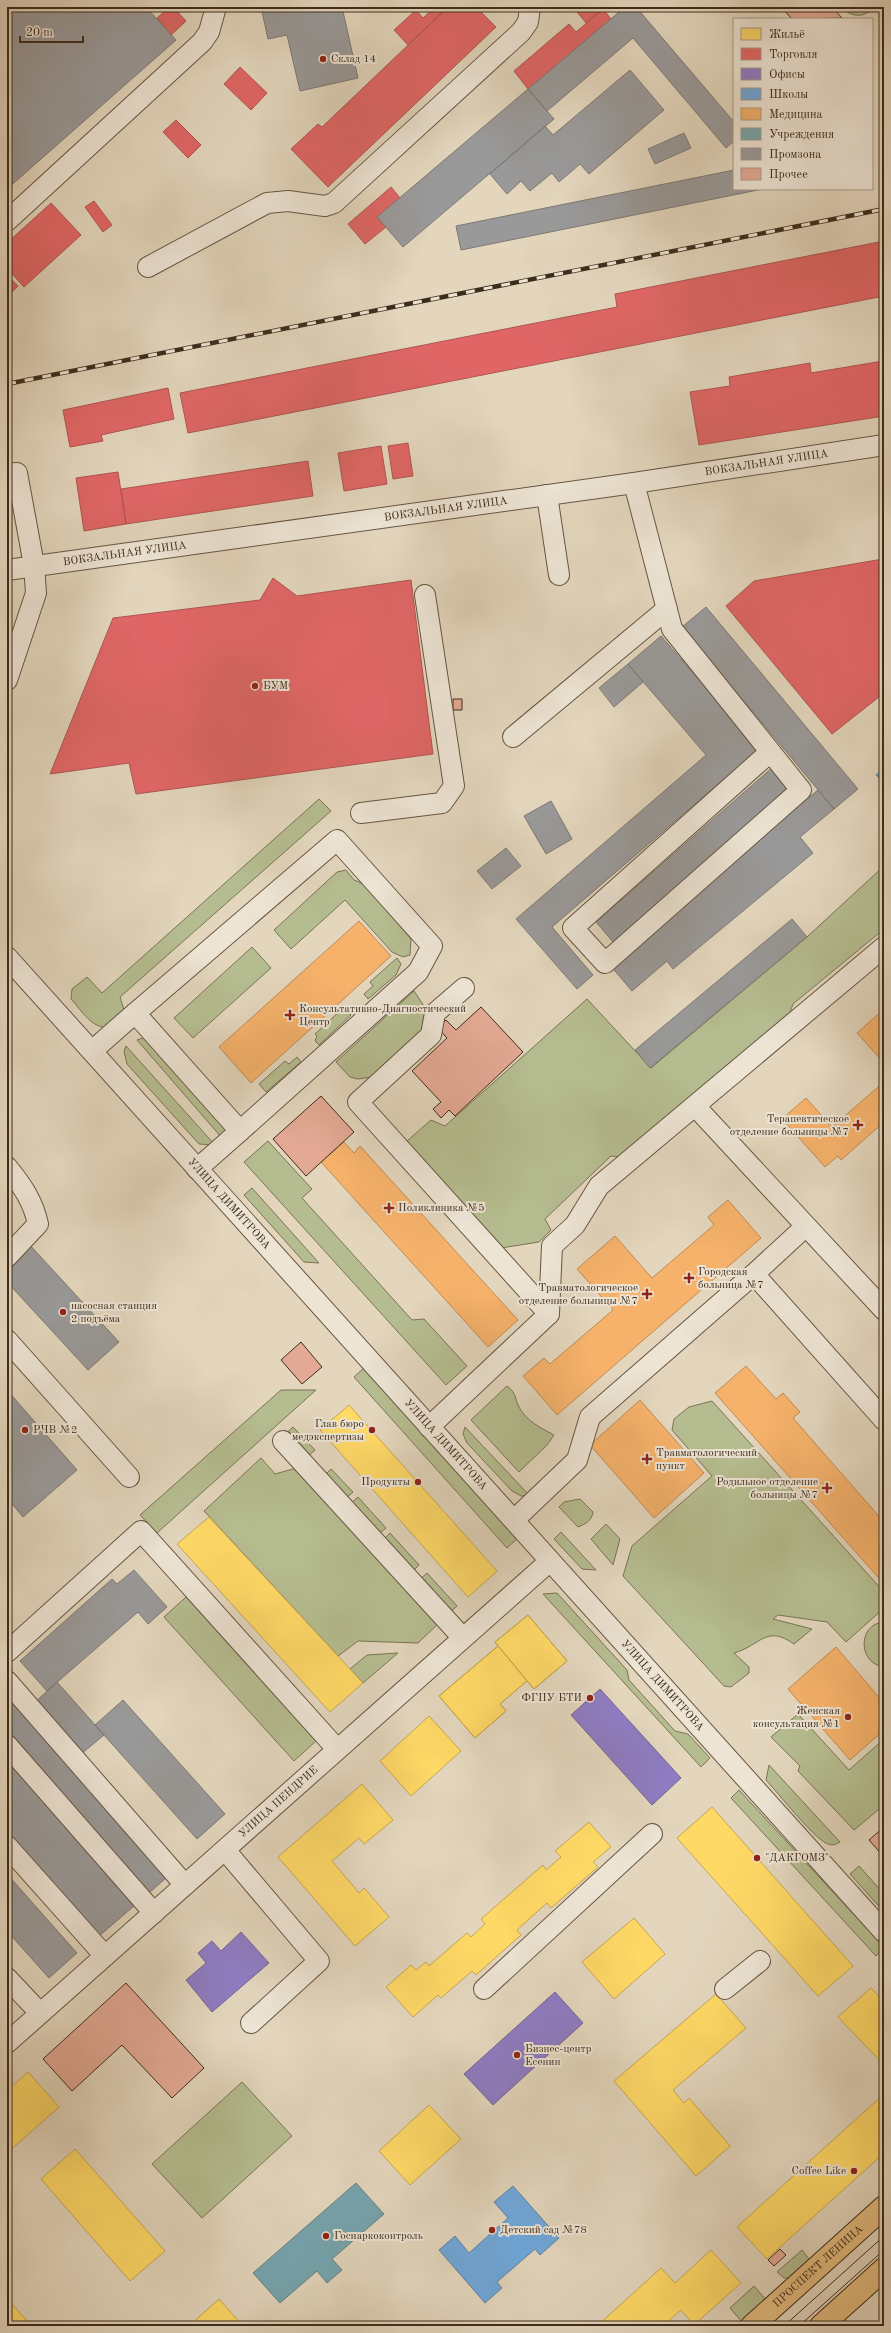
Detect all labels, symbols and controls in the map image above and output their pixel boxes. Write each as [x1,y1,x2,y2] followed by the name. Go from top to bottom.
[20,18,83,44] scale bar
[733,18,873,190] legend
[26,27,53,39] text: 20 m
[769,29,805,41] text: Жильё
[769,49,818,61] text: Торговля
[318,54,328,64] marker: Склад 14
[331,54,376,65] place label: Склад 14
[769,69,805,81] text: Офисы
[769,89,808,101] text: Школы
[769,109,823,121] text: Медицина
[769,129,834,141] text: Учреждения
[769,149,821,161] text: Промзона
[769,169,808,181] text: Прочее
[704,448,829,478] street label: ВОКЗАЛЬНАЯ УЛИЦА
[383,495,509,523] street label: ВОКЗАЛЬНАЯ УЛИЦА
[62,540,188,568] street label: ВОКЗАЛЬНАЯ УЛИЦА
[250,681,260,691] marker: БУМ
[263,681,288,692] place label: БУМ
[299,1004,466,1028] place label: Консультативно-Диагностический Центр
[284,1009,296,1021] marker: Консультативно-Диагностический Центр
[730,1114,849,1138] place label: Терапевтическое отделение больницы №7
[852,1119,864,1131] marker: Терапевтическое отделение больницы №7
[186,1156,273,1252] street label: УЛИЦА ДИМИТРОВА
[383,1202,395,1214] marker: Поликлиника №5
[398,1203,485,1214] place label: Поликлиника №5
[698,1267,764,1291] place label: Городская больница №7
[683,1272,695,1284] marker: Городская больница №7
[519,1283,638,1307] place label: Травматологическое отделение больницы №7
[641,1288,653,1300] marker: Травматологическое отделение больницы №7
[71,1301,157,1325] place label: насосная станция 2 подъёма
[58,1307,68,1317] marker: насосная станция 2 подъёма
[402,1397,490,1493] street label: УЛИЦА ДИМИТРОВА
[292,1419,364,1443] place label: Глав бюро медэкспертизы
[20,1425,30,1435] marker: РЧВ №2
[33,1425,77,1436] place label: РЧВ №2
[367,1425,377,1435] marker: Глав бюро медэкспертизы
[656,1448,757,1472] place label: Травматологический пункт
[641,1453,653,1465] marker: Травматологический пункт
[361,1477,410,1488] place label: Продукты
[413,1477,423,1487] marker: Продукты
[716,1477,818,1501] place label: Родильное отделение больницы №7
[821,1482,833,1494] marker: Родильное отделение больницы №7
[619,1638,706,1734] street label: УЛИЦА ДИМИТРОВА
[522,1693,583,1704] place label: ФГПУ БТИ
[585,1693,595,1703] marker: ФГПУ БТИ
[753,1706,840,1730] place label: Женская консультация №1
[843,1712,853,1722] marker: Женская консультация №1
[237,1764,320,1840] street label: УЛИЦА ПЕНДРИЕ
[752,1853,762,1863] marker: "ДАКГОМЗ"
[765,1853,829,1864] place label: "ДАКГОМЗ"
[525,2044,592,2068] place label: Бизнес-центр Есенин
[512,2050,522,2060] marker: Бизнес-центр Есенин
[792,2166,846,2177] place label: Coffee Like
[849,2166,859,2176] marker: Coffee Like
[771,2223,866,2310] street label: ПРОСПЕКТ ЛЕНИНА
[487,2225,497,2235] marker: Детский сад №78
[500,2225,587,2236] place label: Детский сад №78
[321,2231,331,2241] marker: Госнаркоконтроль
[334,2231,423,2242] place label: Госнаркоконтроль

